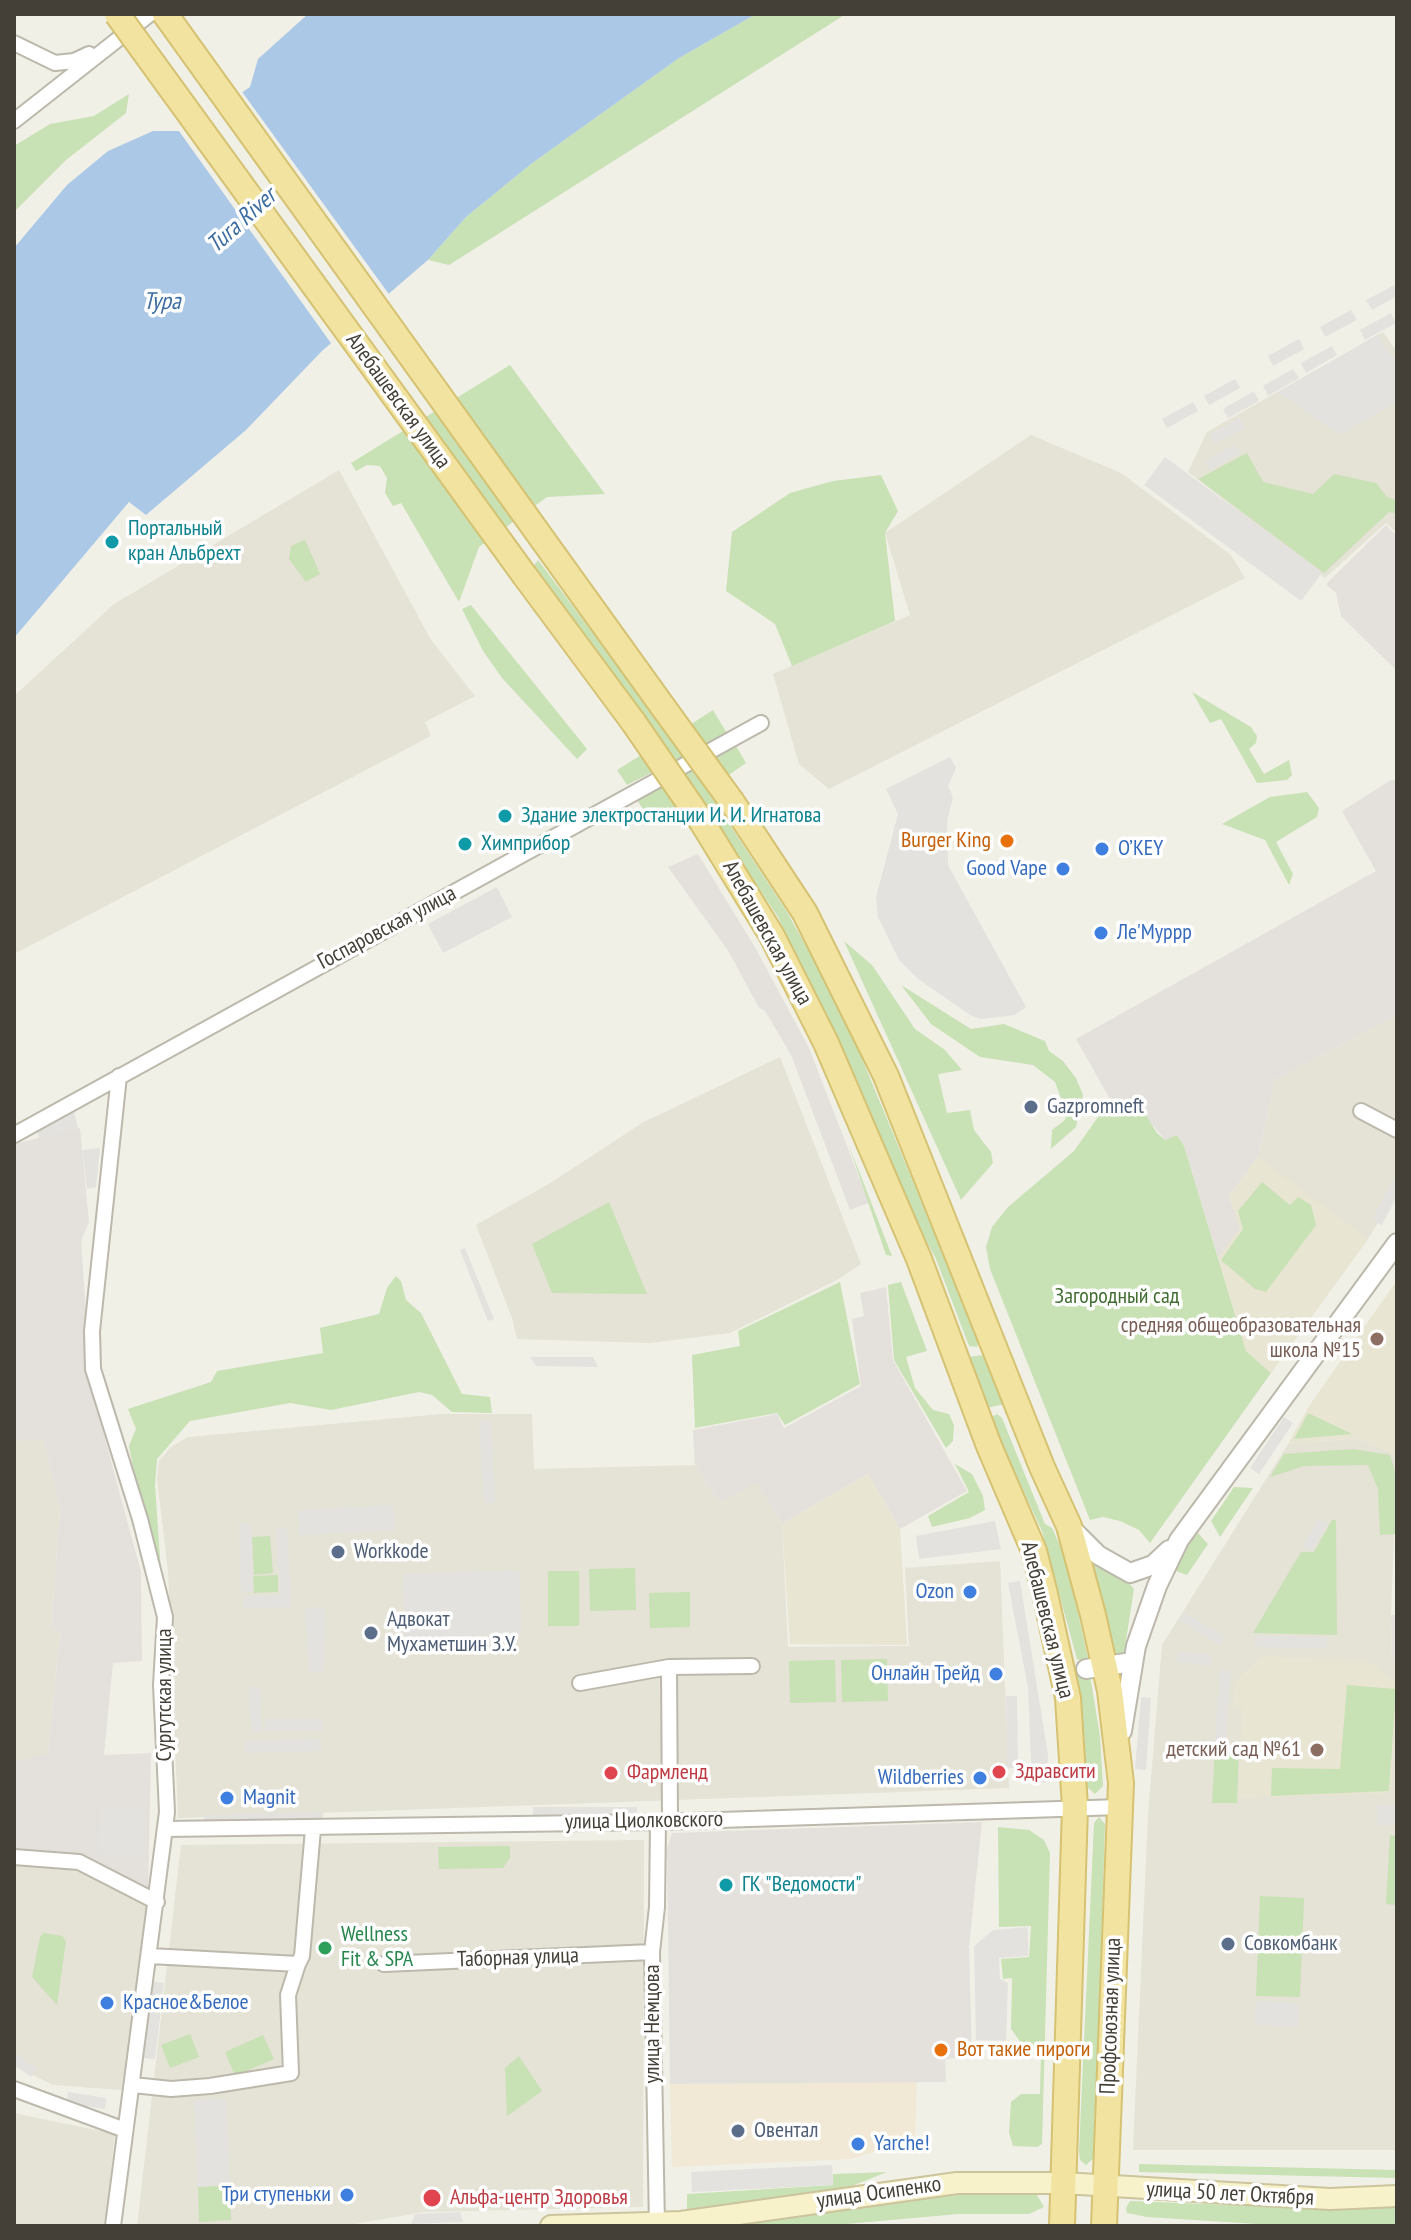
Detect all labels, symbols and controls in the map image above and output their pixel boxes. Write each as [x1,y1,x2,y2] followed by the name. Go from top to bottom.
[202,183,282,259] water label: Tura River
[143,288,181,316] water label: Тура
[340,328,456,474] street label: Алебашевская улица
[128,516,240,568] place label: Портальный кран Альбрехт
[103,533,121,551] marker: Портальный кран Альбрехт
[521,803,821,829] place label: Здание электростанции И. И. Игнатова
[496,807,514,825] marker: Здание электростанции И. И. Игнатова
[901,828,991,854] place label: Burger King
[481,831,570,857] place label: Химприбор
[998,832,1016,850] marker: Burger King
[456,835,474,853] marker: Химприбор
[1118,836,1163,862] place label: O’KEY
[1093,840,1111,858] marker: O’KEY
[716,856,818,1010] street label: Алебашевская улица
[966,856,1047,882] place label: Good Vape
[1054,860,1072,878] marker: Good Vape
[313,880,461,976] street label: Госпаровская улица
[1117,920,1192,946] place label: Ле'Муррр
[1092,924,1110,942] marker: Ле'Муррр
[1047,1094,1144,1120] place label: Gazpromneft
[1022,1098,1040,1116] marker: Gazpromneft
[1055,1284,1179,1310] park label: Загородный сад
[1121,1313,1361,1364] place label: средняя общеобразовательная школа №15
[1368,1330,1386,1348] marker: средняя общеобразовательная школа №15
[354,1539,428,1565] place label: Workkode
[1015,1539,1079,1701] street label: Алебашевская улица
[329,1543,347,1561] marker: Workkode
[915,1579,954,1605] place label: Ozon
[961,1583,979,1601] marker: Ozon
[387,1607,517,1658] place label: Адвокат Мухаметшин З.У.
[362,1624,380,1642] marker: Адвокат Мухаметшин З.У.
[152,1629,178,1761] street label: Сургутская улица
[871,1661,980,1687] place label: Онлайн Трейд
[987,1665,1005,1683] marker: Онлайн Трейд
[1166,1737,1301,1763] place label: детский сад №61
[1308,1741,1326,1759] marker: детский сад №61
[1015,1759,1096,1785] place label: Здравсити
[627,1760,708,1786] place label: Фармленд
[990,1763,1008,1781] marker: Здравсити
[602,1764,620,1782] marker: Фармленд
[878,1765,964,1791] place label: Wildberries
[971,1769,989,1787] marker: Wildberries
[243,1785,296,1811] place label: Magnit
[218,1789,236,1807] marker: Magnit
[565,1806,723,1836] street label: улица Циолковского
[742,1872,862,1898] place label: ГК "Ведомости"
[717,1876,735,1894] marker: ГК "Ведомости"
[341,1922,413,1974] place label: Wellness Fit & SPA
[1244,1931,1338,1957] place label: Совкомбанк
[1219,1935,1237,1953] marker: Совкомбанк
[1095,1937,1127,2095] street label: Профсоюзная улица
[316,1939,334,1957] marker: Wellness Fit & SPA
[457,1943,579,1973] street label: Таборная улица
[640,1964,666,2084] street label: улица Немцова
[123,1990,249,2016] place label: Красное&Белое
[98,1994,116,2012] marker: Красное&Белое
[957,2037,1090,2063] place label: Вот такие пироги
[932,2041,950,2059] marker: Вот такие пироги
[754,2118,818,2144] place label: Овентал
[729,2122,747,2140] marker: Овентал
[874,2131,930,2157] place label: Yarche!
[849,2135,867,2153] marker: Yarche!
[815,2171,943,2215] street label: улица Осипенко
[1146,2176,1314,2212] street label: улица 50 лет Октября
[222,2182,331,2208] place label: Три ступеньки
[450,2185,628,2211] place label: Альфа-центр Здоровья
[338,2186,356,2204] marker: Три ступеньки
[421,2187,443,2209] marker: Альфа-центр Здоровья

